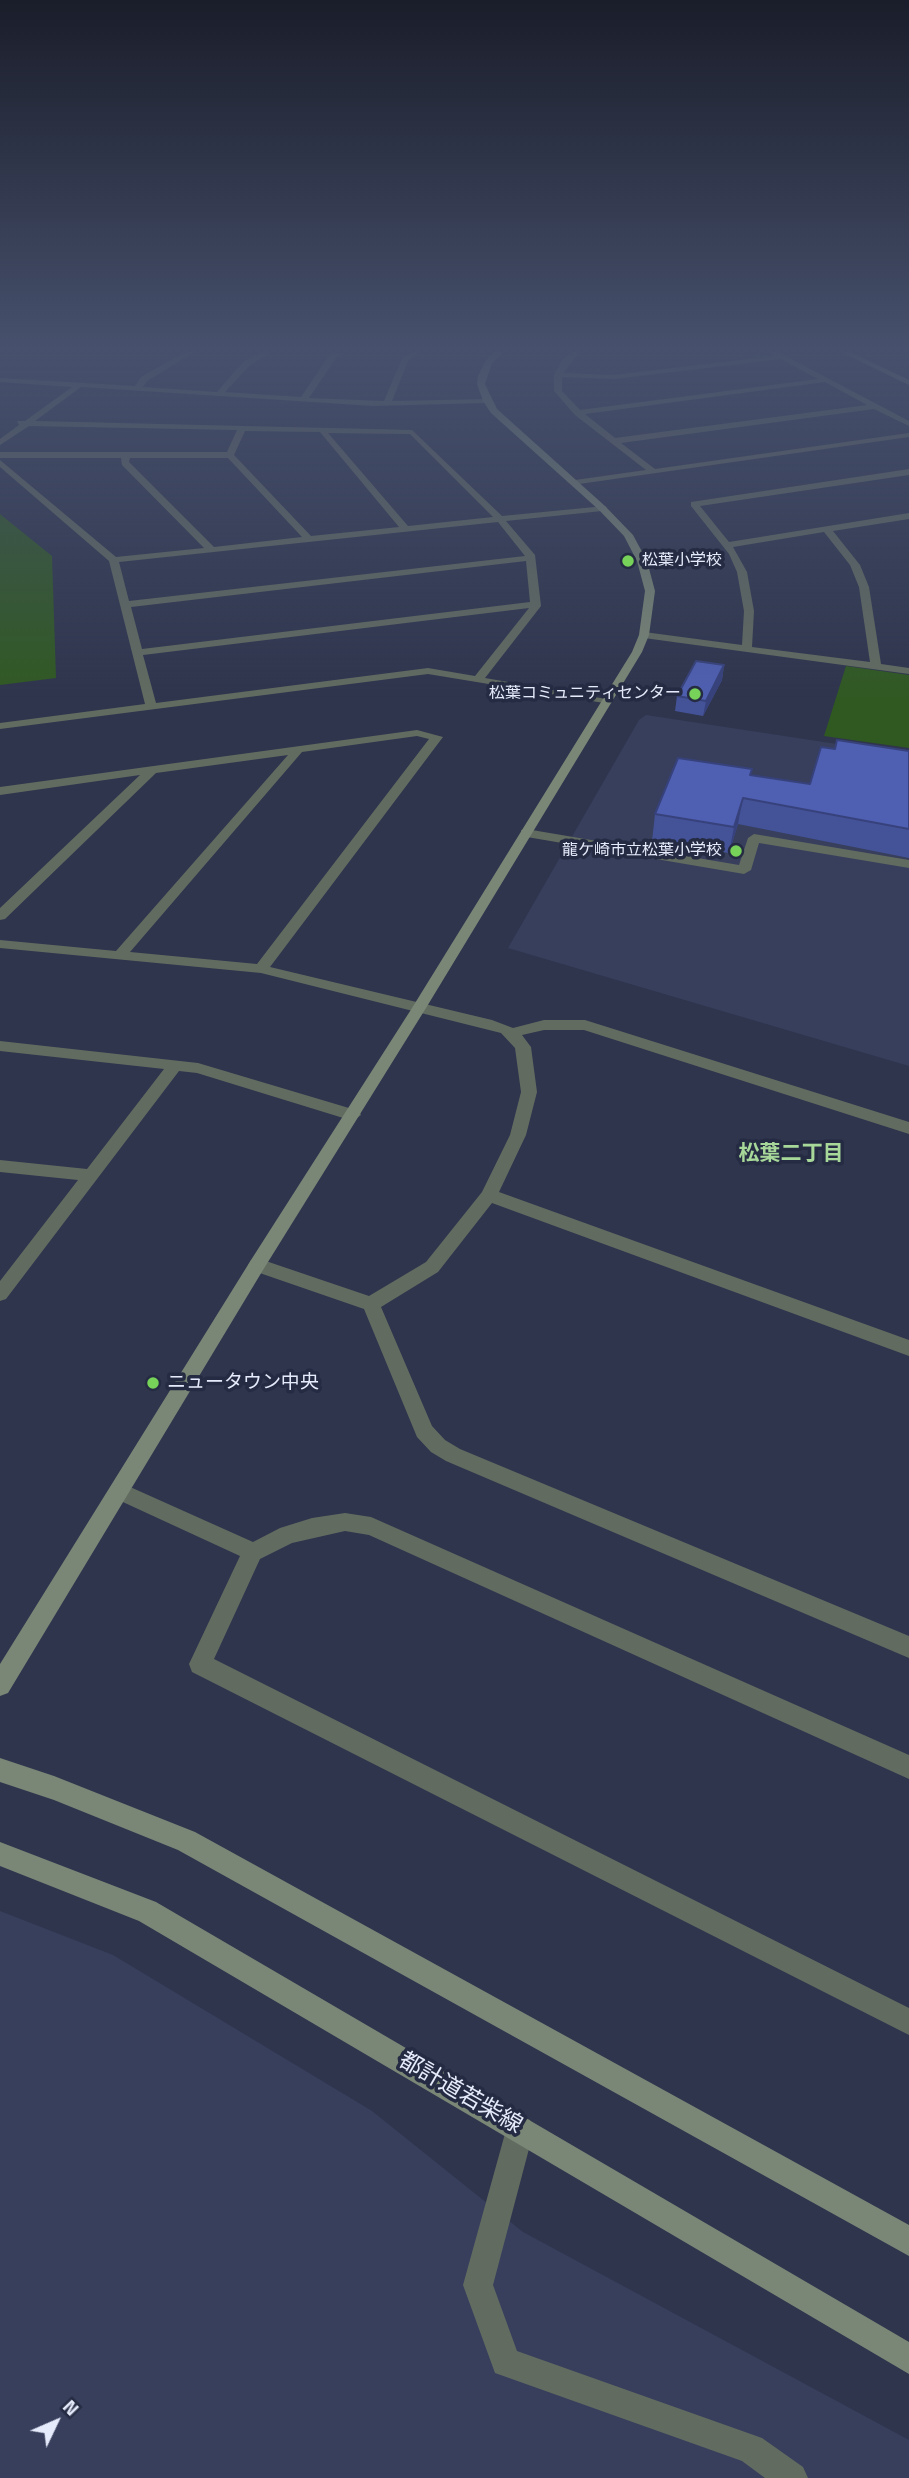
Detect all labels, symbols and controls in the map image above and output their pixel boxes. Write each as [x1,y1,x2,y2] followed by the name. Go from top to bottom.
[642,551,722,571] place label: 松葉小学校
[620,553,636,569] marker: 松葉小学校
[489,684,681,704] place label: 松葉コミュニティセンター
[687,686,703,702] marker: 松葉コミュニティセンター
[562,841,722,861] place label: 龍ケ崎市立松葉小学校
[728,843,744,859] marker: 龍ケ崎市立松葉小学校
[739,1142,843,1168] district label: 松葉二丁目
[167,1372,319,1394] place label: ニュータウン中央
[145,1375,161,1391] marker: ニュータウン中央
[393,2048,527,2140] street label: 都計道若柴線
[21,2387,91,2457] north arrow
[56,2392,86,2422] text: N

